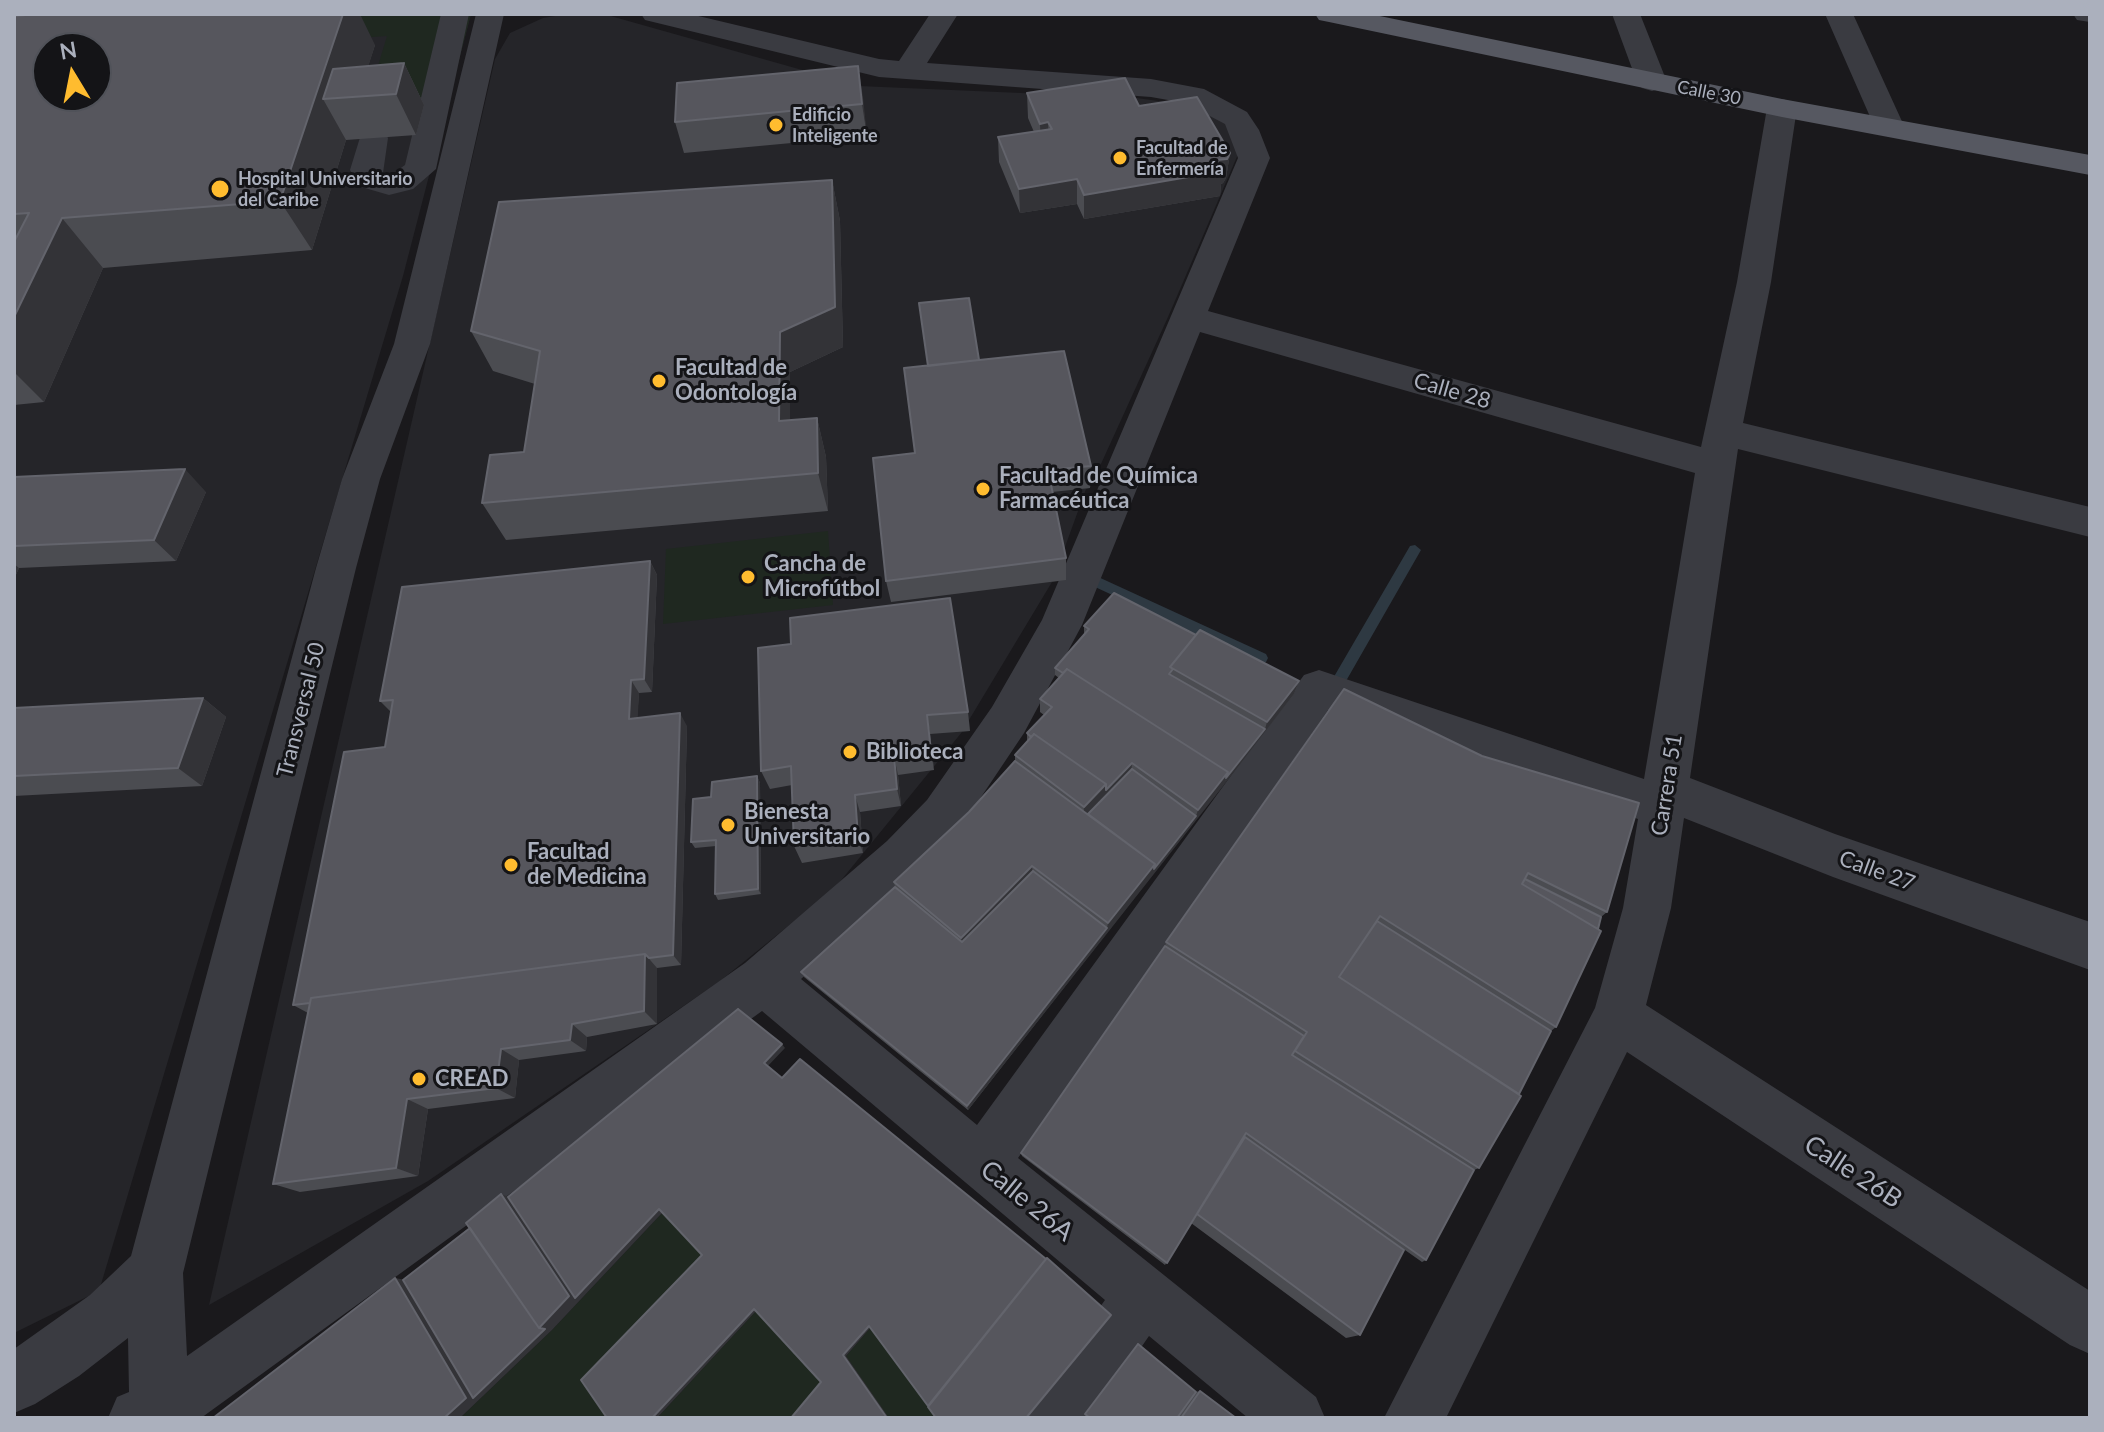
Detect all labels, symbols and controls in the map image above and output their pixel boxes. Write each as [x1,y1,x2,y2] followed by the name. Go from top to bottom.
[32,32,112,112] north arrow
[57,35,79,65] text: N
[1675,76,1743,110] street label: Calle 30
[792,104,878,146] place label: Edificio Inteligente
[767,116,785,134] marker: Edificio Inteligente
[1136,137,1228,180] place label: Facultad de Enfermería
[1111,149,1129,167] marker: Facultad de Enfermería
[238,168,413,210] place label: Hospital Universitario del Caribe
[209,178,231,200] marker: Hospital Universitario del Caribe
[675,355,797,406] place label: Facultad de Odontología
[1410,367,1494,415] street label: Calle 28
[650,372,668,390] marker: Facultad de Odontología
[999,463,1198,514] place label: Facultad de Química Farmacéutica
[974,480,992,498] marker: Facultad de Química Farmacéutica
[764,551,880,602] place label: Cancha de Microfútbol
[739,568,757,586] marker: Cancha de Microfútbol
[271,640,331,780] street label: Transversal 50
[1646,732,1688,838] street label: Carrera 51
[866,739,963,765] place label: Biblioteca
[841,743,859,761] marker: Biblioteca
[744,799,870,850] place label: Bienesta Universitario
[719,816,737,834] marker: Bienesta Universitario
[527,839,647,890] place label: Facultad de Medicina
[1835,845,1919,897] street label: Calle 27
[502,856,520,874] marker: Facultad de Medicina
[435,1066,508,1092] place label: CREAD
[410,1070,428,1088] marker: CREAD
[1798,1129,1908,1215] street label: Calle 26B
[974,1154,1080,1248] street label: Calle 26A

